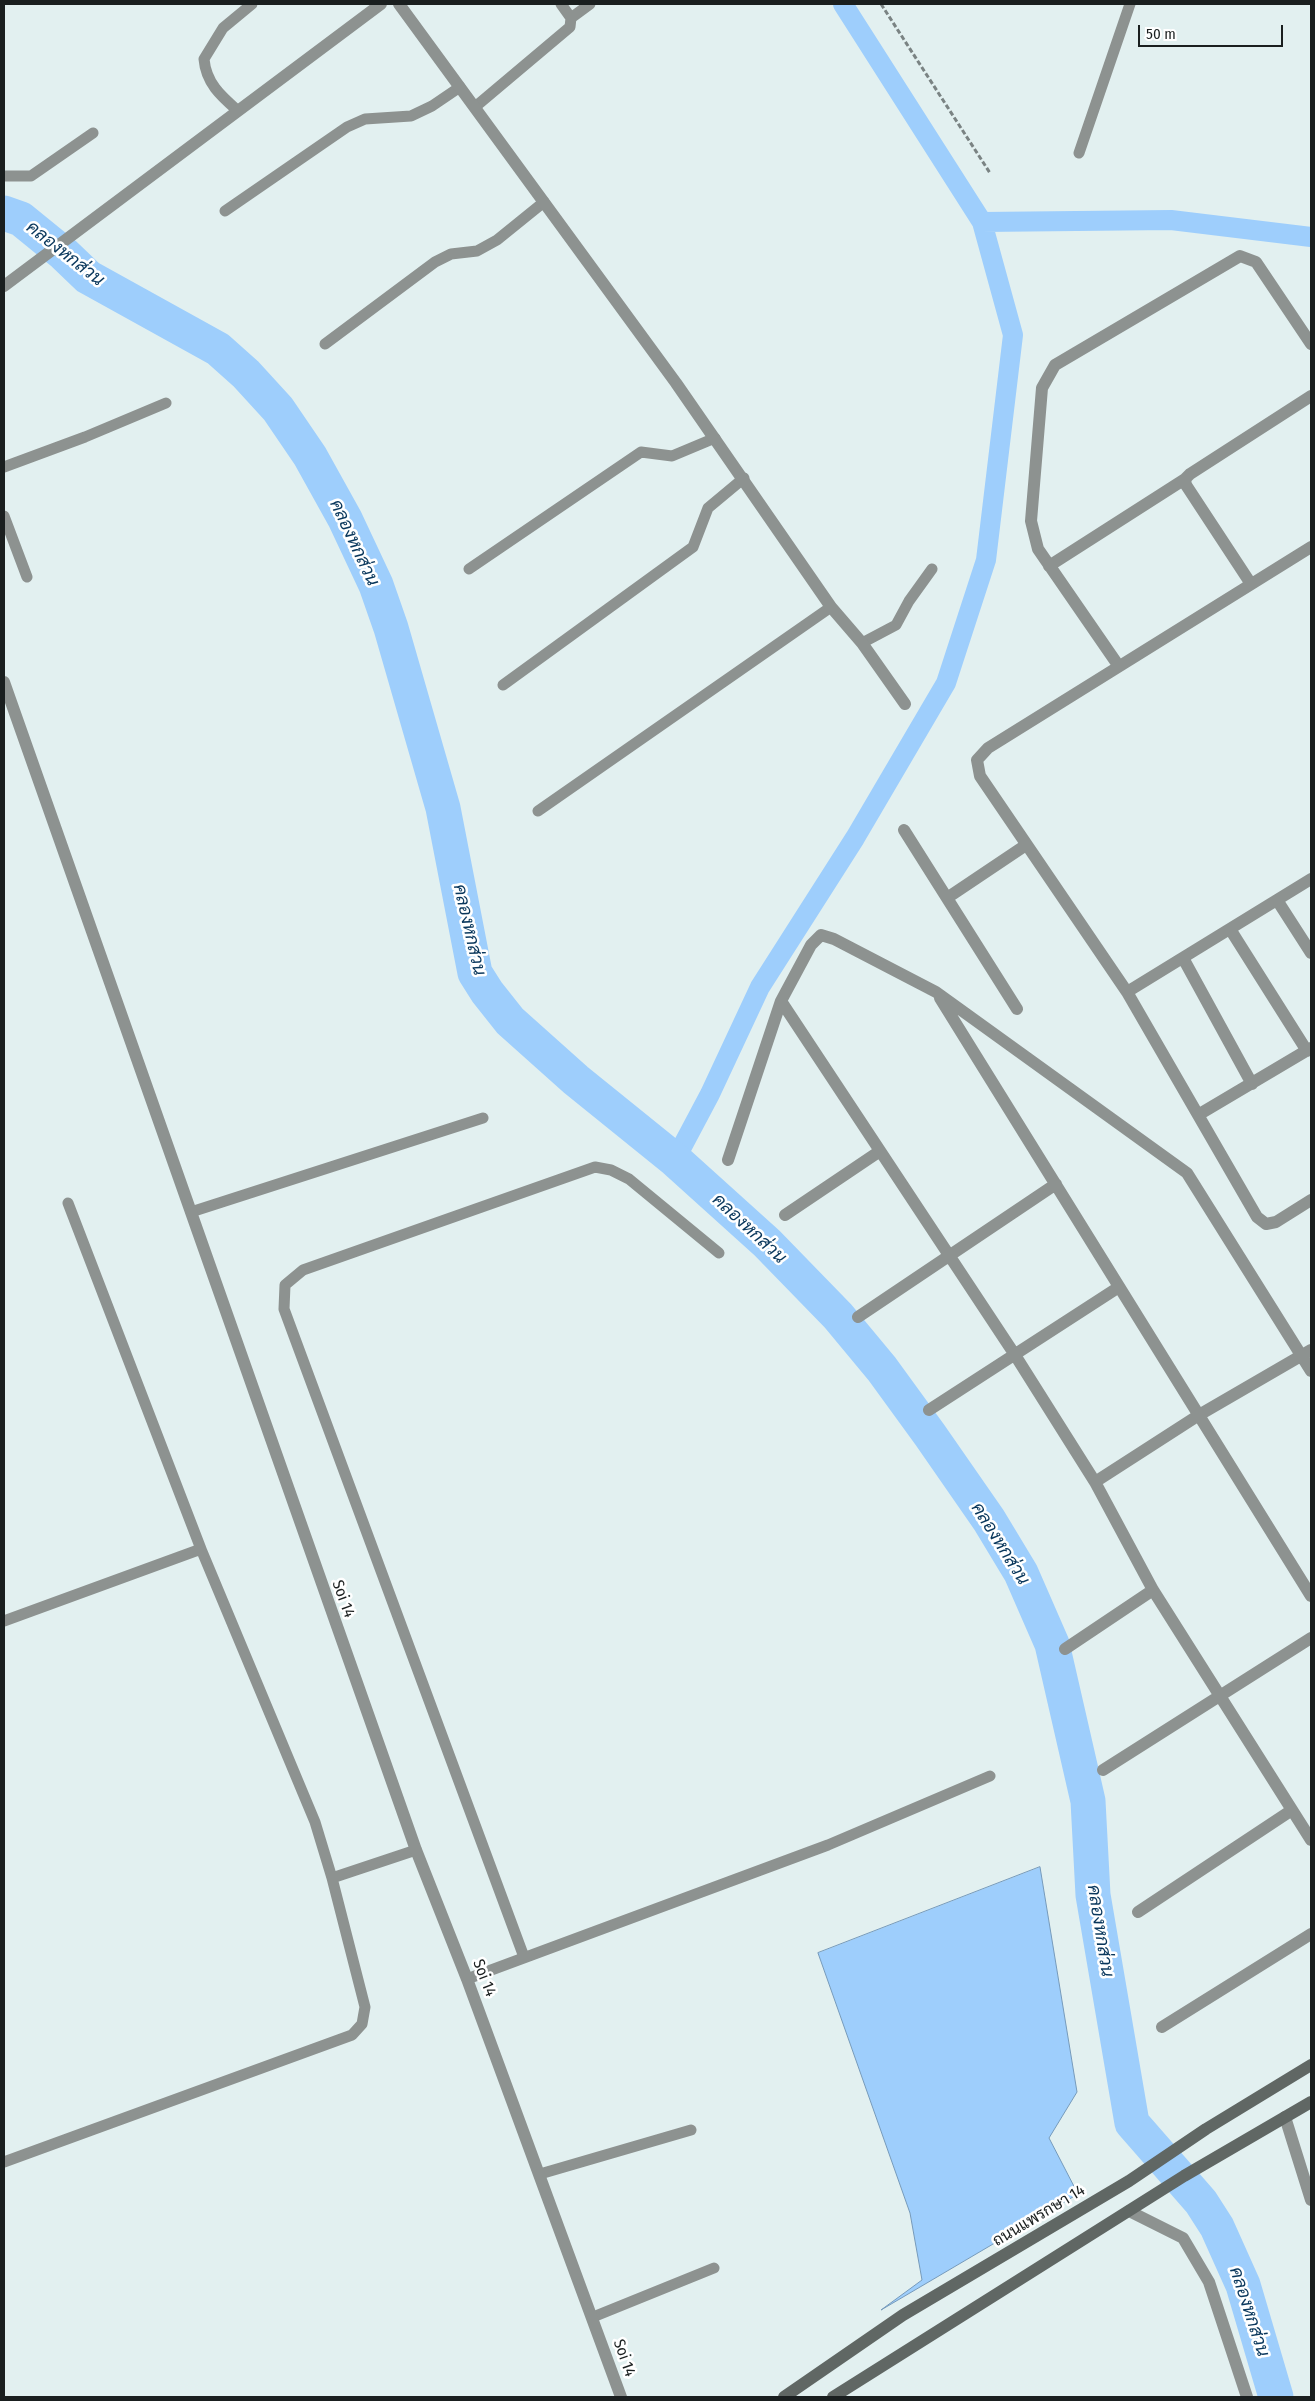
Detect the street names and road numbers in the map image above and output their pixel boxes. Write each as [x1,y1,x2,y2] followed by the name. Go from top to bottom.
[327,1578,359,1620] street label: Soi 14
[468,1957,500,1999] street label: Soi 14
[990,2181,1088,2251] street label: ถนนแพรกษา 14
[609,2337,639,2379] street label: Soi 14

